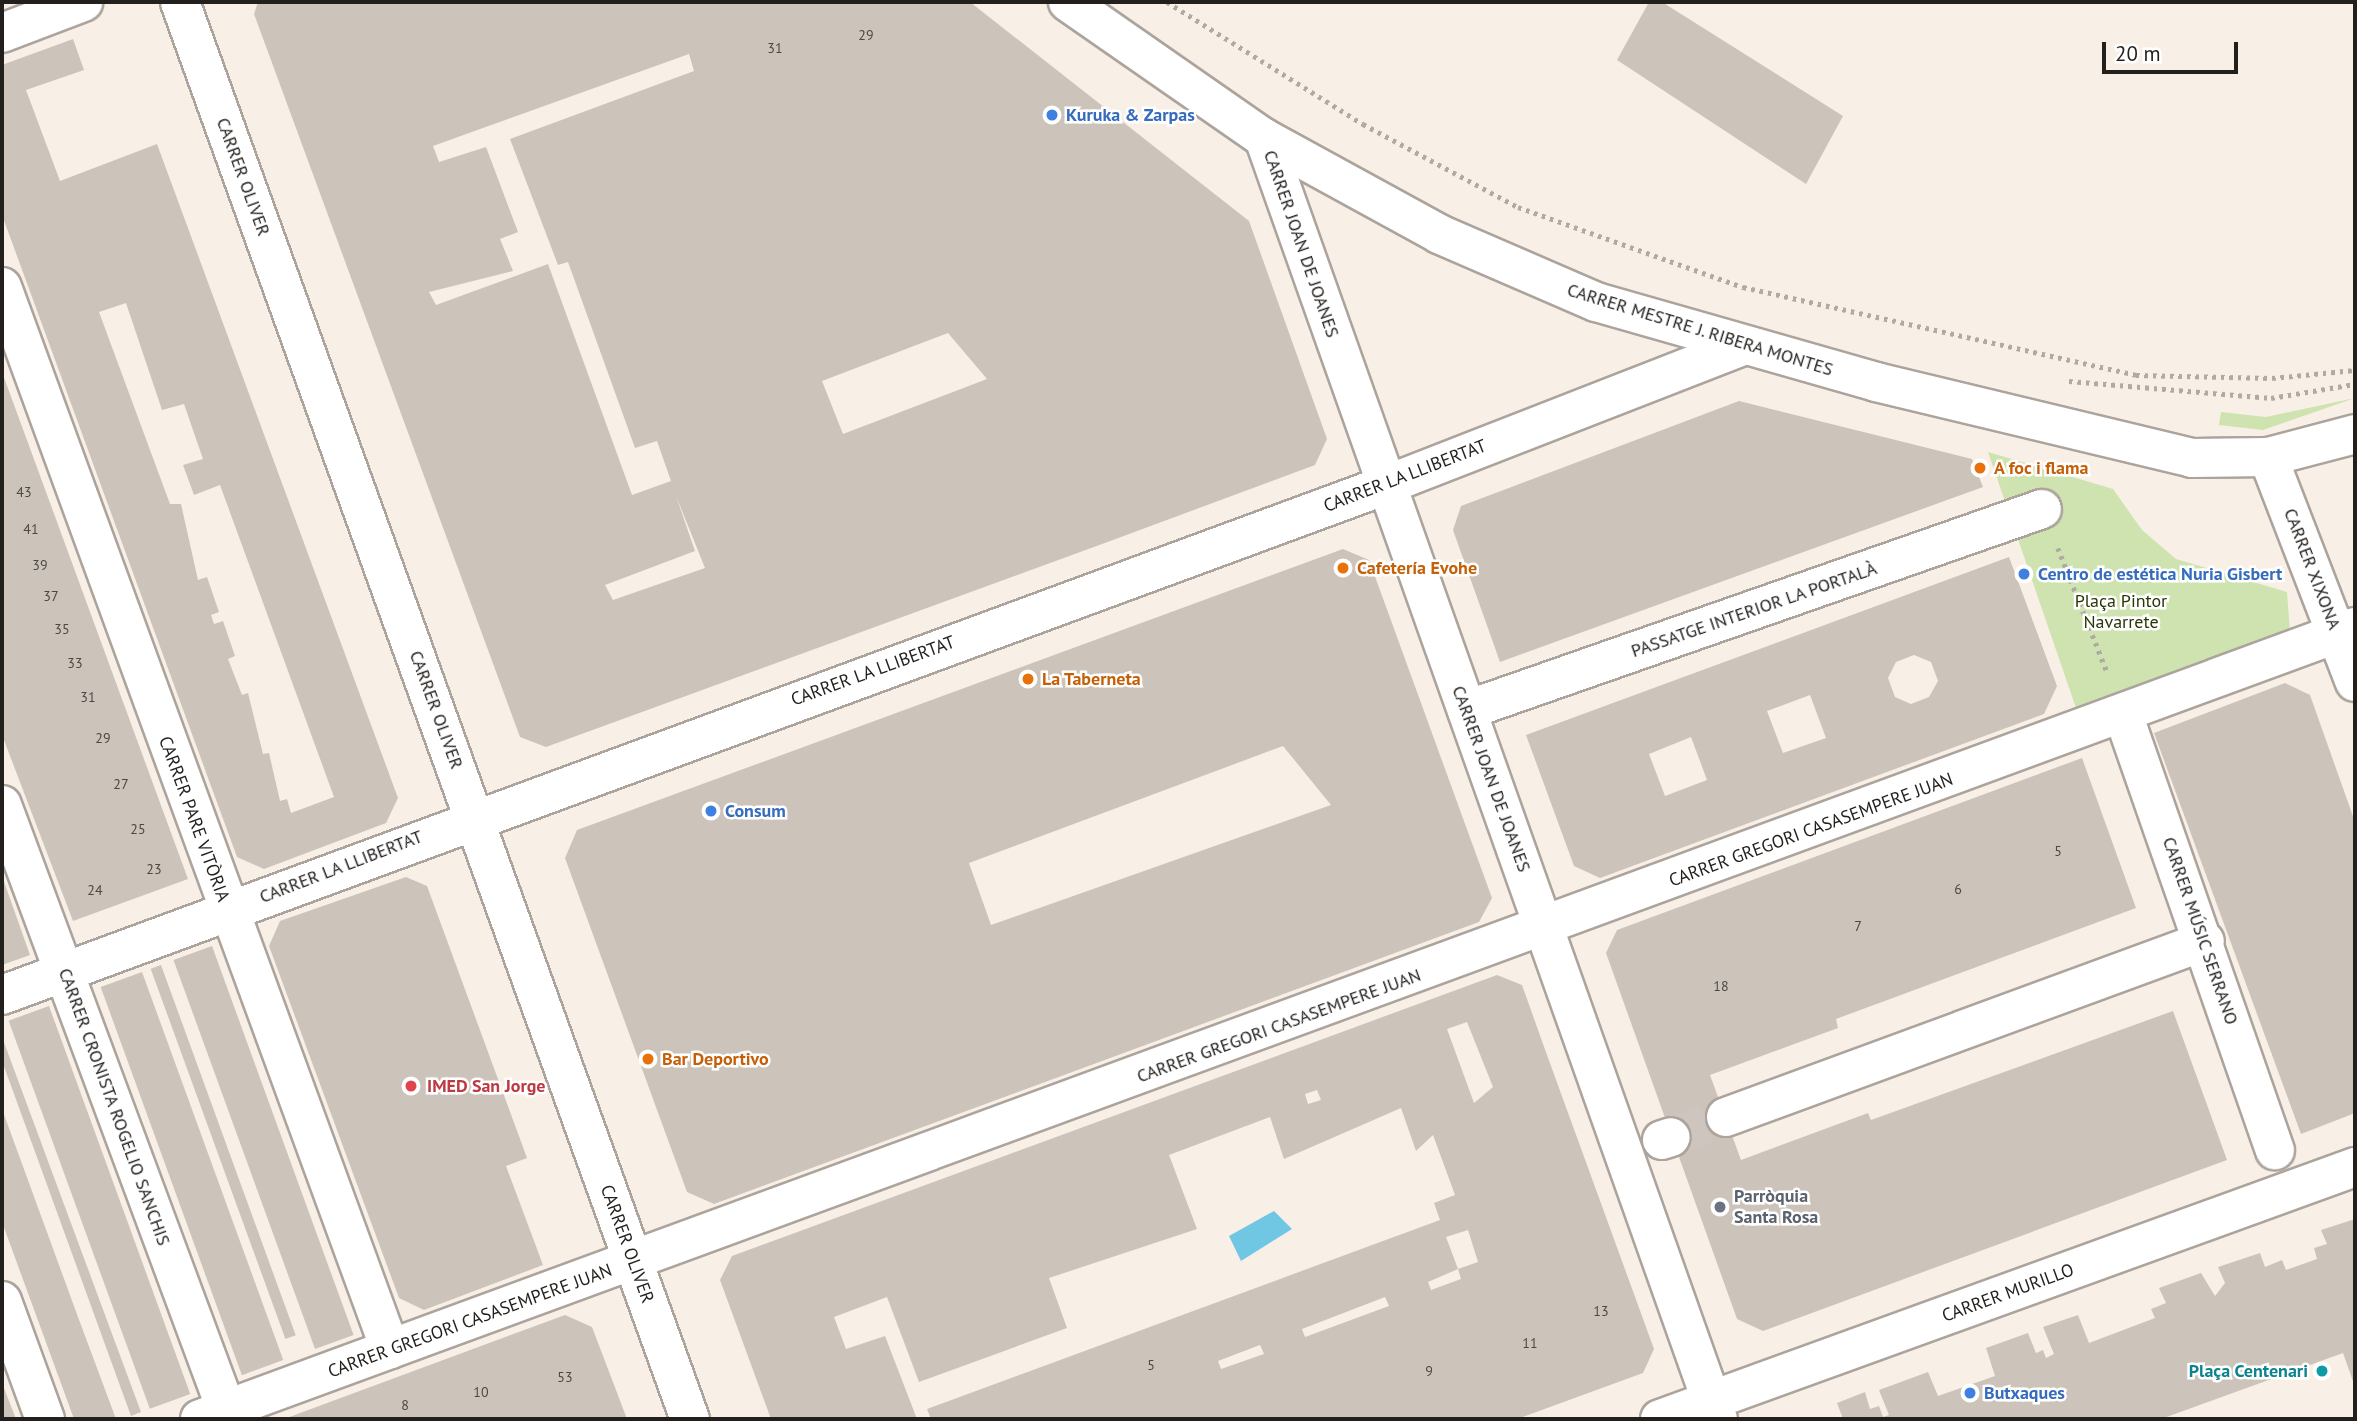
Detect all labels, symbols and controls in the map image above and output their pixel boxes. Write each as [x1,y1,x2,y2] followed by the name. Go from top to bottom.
[858,27,874,43] house number: 29
[2105,28,2242,72] scale bar
[767,40,783,56] house number: 31
[2115,40,2161,67] text: 20 m
[1066,104,1195,126] place label: Kuruka & Zarpas
[1044,107,1060,123] marker: Kuruka & Zarpas
[212,115,274,239] street label: CARRER OLIVER
[1259,148,1343,340] street label: CARRER JOAN DE JOANES
[1563,279,1837,381] street label: CARRER MESTRE J. RIBERA MONTES
[1320,435,1490,517] street label: CARRER LA LLIBERTAT
[1994,457,2090,479] place label: A foc i flama
[1972,460,1988,476] marker: A foc i flama
[16,484,32,500] house number: 43
[2279,505,2345,633] street label: CARRER XIXONA
[23,521,39,537] house number: 41
[32,557,48,573] house number: 39
[1357,557,1477,579] place label: Cafetería Evohe
[1628,558,1880,662] street label: PASSATGE INTERIOR LA PORTALÀ
[1335,560,1351,576] marker: Cafetería Evohe
[2038,563,2283,585] place label: Centro de estética Nuria Gisbert
[2016,566,2032,582] marker: Centro de estética Nuria Gisbert
[43,588,59,604] house number: 37
[2075,591,2167,634] park label: Plaça Pintor Navarrete
[54,621,70,637] house number: 35
[788,631,958,711] street label: CARRER LA LLIBERTAT
[405,648,467,772] street label: CARRER OLIVER
[67,655,83,671] house number: 33
[1042,668,1141,690] place label: La Taberneta
[1020,671,1036,687] marker: La Taberneta
[1447,683,1535,875] street label: CARRER JOAN DE JOANES
[80,689,96,705] house number: 31
[95,730,111,746] house number: 29
[154,733,234,905] street label: CARRER PARE VITÒRIA
[1666,768,1956,892] street label: CARRER GREGORI CASASEMPERE JUAN
[113,776,129,792] house number: 27
[725,800,786,822] place label: Consum
[703,803,719,819] marker: Consum
[130,821,146,837] house number: 25
[256,826,426,908] street label: CARRER LA LLIBERTAT
[2158,834,2242,1028] street label: CARRER MÚSIC SERRANO
[2054,843,2062,859] house number: 5
[146,861,162,877] house number: 23
[1954,881,1962,897] house number: 6
[87,882,103,898] house number: 24
[1854,918,1862,934] house number: 7
[1134,964,1424,1088] street label: CARRER GREGORI CASASEMPERE JUAN
[54,965,174,1249] street label: CARRER CRONISTA ROGELIO SANCHIS
[1713,978,1729,994] house number: 18
[662,1048,769,1070] place label: Bar Deportivo
[640,1051,656,1067] marker: Bar Deportivo
[427,1075,546,1097] place label: IMED San Jorge
[401,1076,421,1096] marker: IMED San Jorge
[596,1182,658,1306] street label: CARRER OLIVER
[1734,1186,1818,1228] place label: Parròquia Santa Rosa
[1712,1199,1728,1215] marker: Parròquia Santa Rosa
[325,1259,615,1383] street label: CARRER GREGORI CASASEMPERE JUAN
[1939,1259,2077,1327] street label: CARRER MURILLO
[1593,1303,1609,1319] house number: 13
[1522,1335,1538,1351] house number: 11
[1147,1357,1155,1373] house number: 5
[2189,1360,2308,1382] place label: Plaça Centenari
[1425,1363,1433,1379] house number: 9
[2314,1363,2330,1379] marker: Plaça Centenari
[557,1369,573,1385] house number: 53
[1984,1382,2065,1404] place label: Butxaques
[473,1384,489,1400] house number: 10
[1962,1385,1978,1401] marker: Butxaques
[401,1397,409,1413] house number: 8

